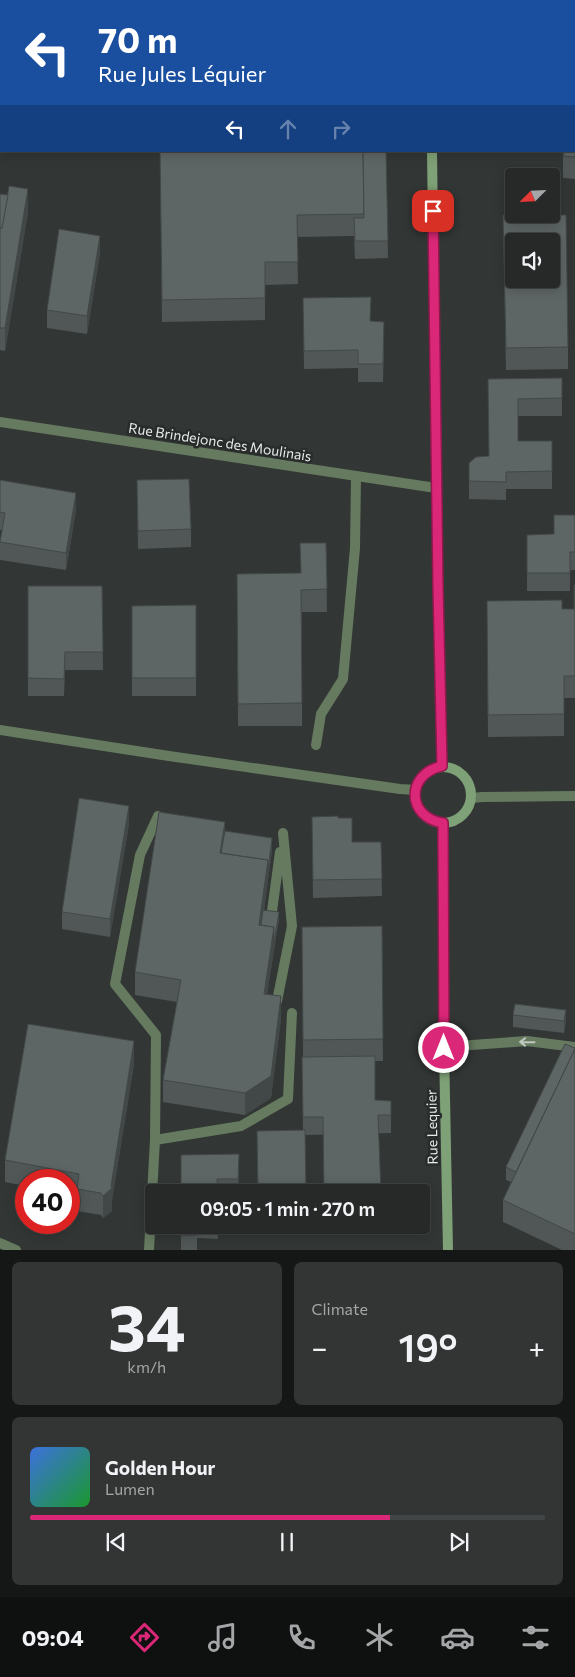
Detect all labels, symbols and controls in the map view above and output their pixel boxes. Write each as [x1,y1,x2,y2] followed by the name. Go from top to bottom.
[98,17,178,60] text: 70 m
[15,20,80,85] icon: left
[98,60,266,87] text: Rue Jules Léquier
[221,115,249,143] icon: left
[274,115,302,143] icon: ahead
[327,115,355,143] icon: right
[505,168,560,222] north arrow
[505,168,560,288] map controls
[412,190,454,232] pin
[419,197,447,225] icon: arrive
[505,233,560,288] button: sound
[127,419,313,464] street label: Rue Brindejonc des Moulinais
[417,1021,469,1073] position arrow
[519,1037,535,1047] one-way arrow
[422,1089,441,1165] street label: Rue Lequier
[15,1169,80,1234] speed limit sign: 40
[200,1197,375,1220] text: 09:05 · 1 min · 270 m
[108,1285,186,1364] text: 34
[312,1299,368,1318] text: Climate
[399,1323,457,1370] text: 19°
[312,1330,327,1364] text: −
[529,1330,545,1364] text: +
[127,1357,166,1376] text: km/h
[105,1456,215,1479] text: Golden Hour
[105,1479,155,1498] text: Lumen
[102,1528,130,1556] icon: previous
[273,1528,301,1556] icon: pause
[445,1528,473,1556] icon: next
[127,1620,162,1655] icon: directions
[205,1620,240,1655] icon: music
[284,1620,319,1655] icon: phone
[362,1620,397,1655] icon: climate
[440,1620,475,1655] icon: car
[518,1620,553,1655] icon: filters
[22,1624,84,1651] text: 09:04

